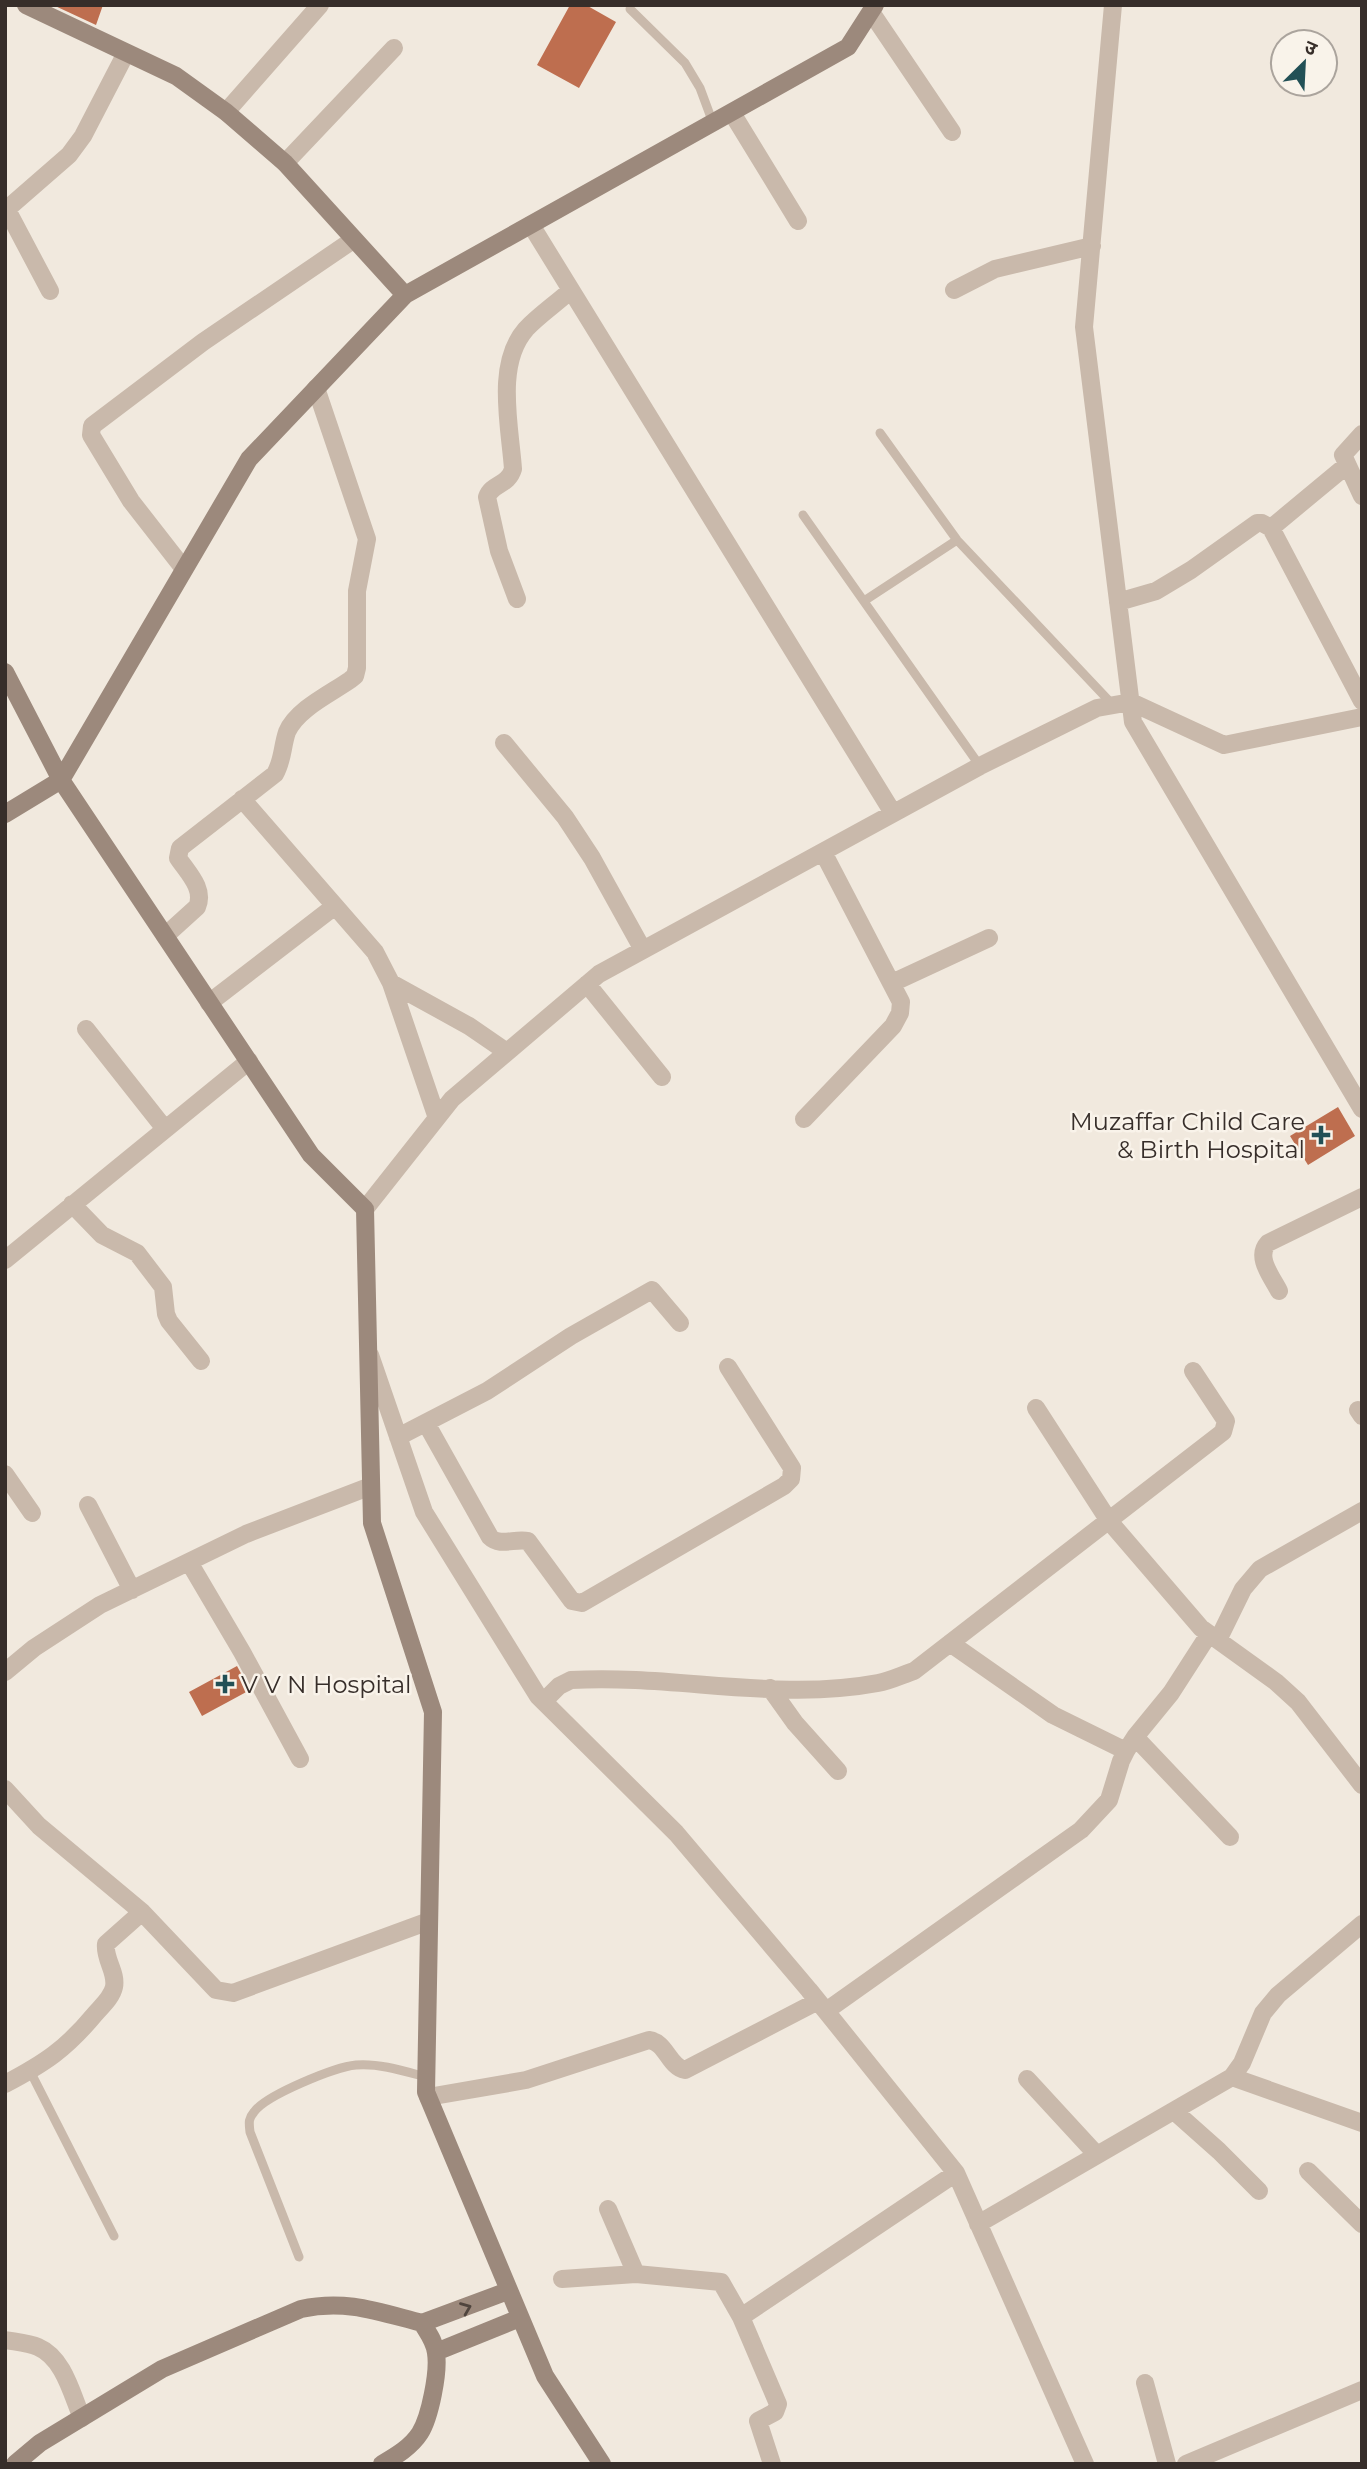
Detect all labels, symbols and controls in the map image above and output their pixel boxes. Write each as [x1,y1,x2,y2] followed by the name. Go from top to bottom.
[1269,28,1339,98] north arrow
[1301,35,1321,61] text: उ
[1070,1107,1305,1164] place label: Muzaffar Child Care & Birth Hospital
[1311,1125,1331,1145] marker: Muzaffar Child Care & Birth Hospital
[241,1670,412,1699] place label: V V N Hospital
[215,1674,235,1694] marker: V V N Hospital
[459,2303,471,2317] one-way arrow

